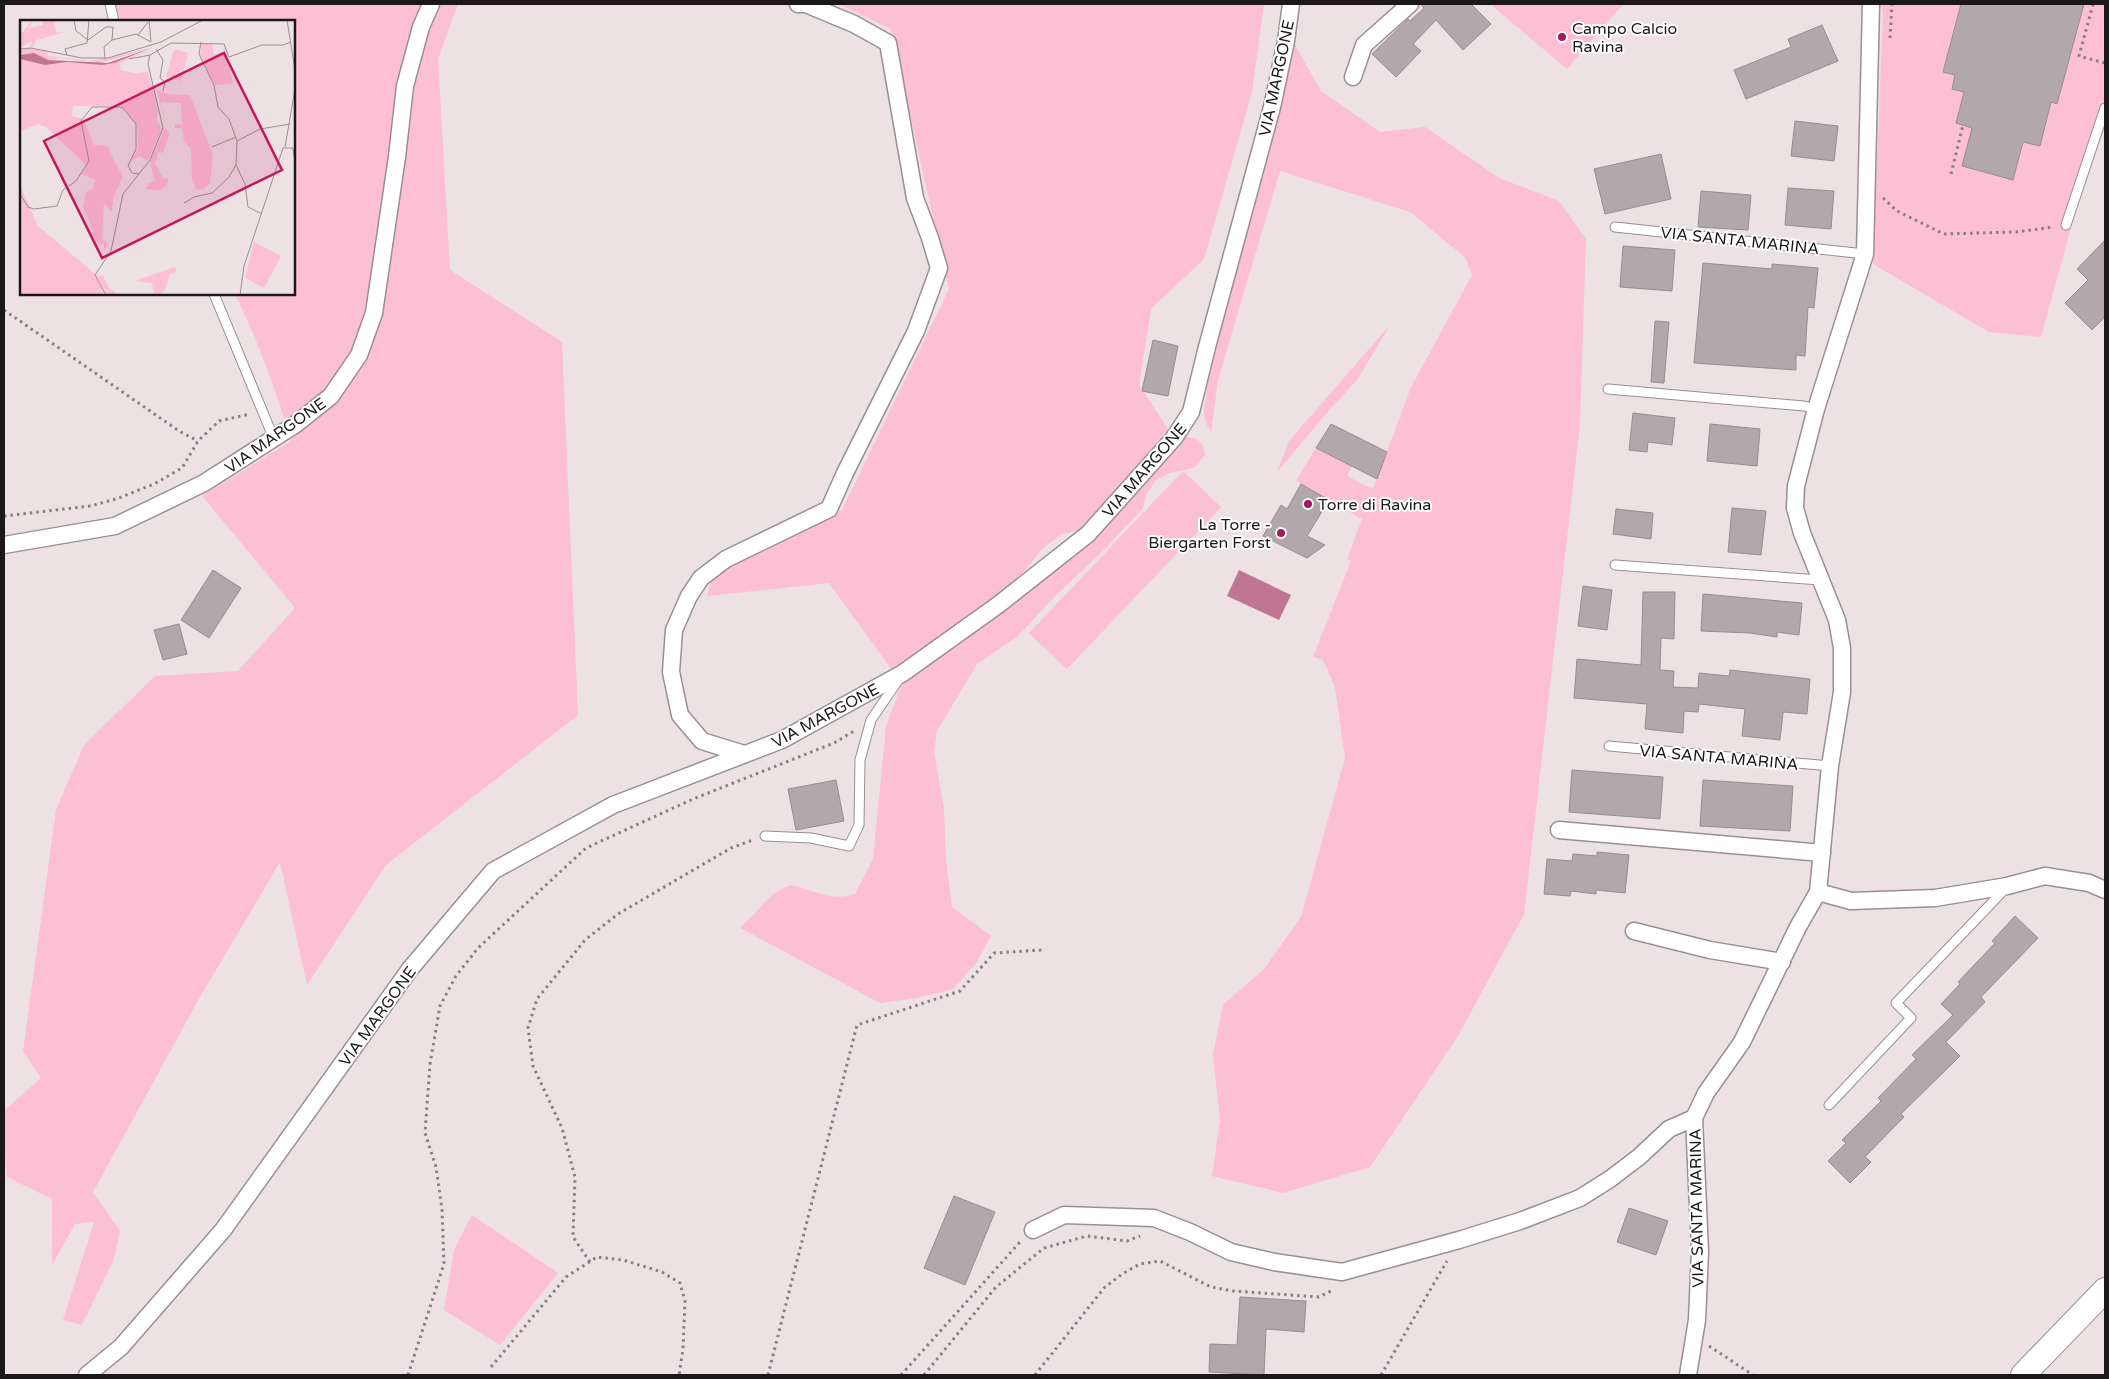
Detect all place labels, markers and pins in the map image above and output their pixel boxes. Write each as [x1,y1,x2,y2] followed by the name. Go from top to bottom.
[1572,19,1677,57] place label: Campo Calcio Ravina
[1556,31,1568,43] marker: Campo Calcio Ravina
[1318,495,1431,515] place label: Torre di Ravina
[1302,498,1314,510] marker: Torre di Ravina
[1148,515,1271,553] place label: La Torre - Biergarten Forst
[1275,527,1287,539] marker: La Torre - Biergarten Forst

